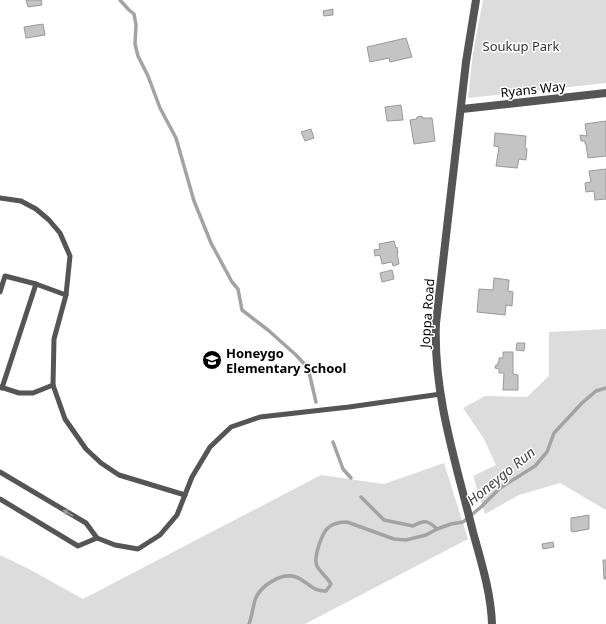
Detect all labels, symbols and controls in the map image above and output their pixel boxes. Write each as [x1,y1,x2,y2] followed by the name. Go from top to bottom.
[483,37,559,55] park label: Soukup Park
[500,77,567,101] street label: Ryans Way
[415,278,438,350] street label: Joppa Road
[226,344,346,377] place label: Honeygo Elementary School
[201,349,223,371] school or university icon: Honeygo Elementary School
[463,442,539,509] water label: Honeygo Run
[62,509,74,516] one-way arrow

